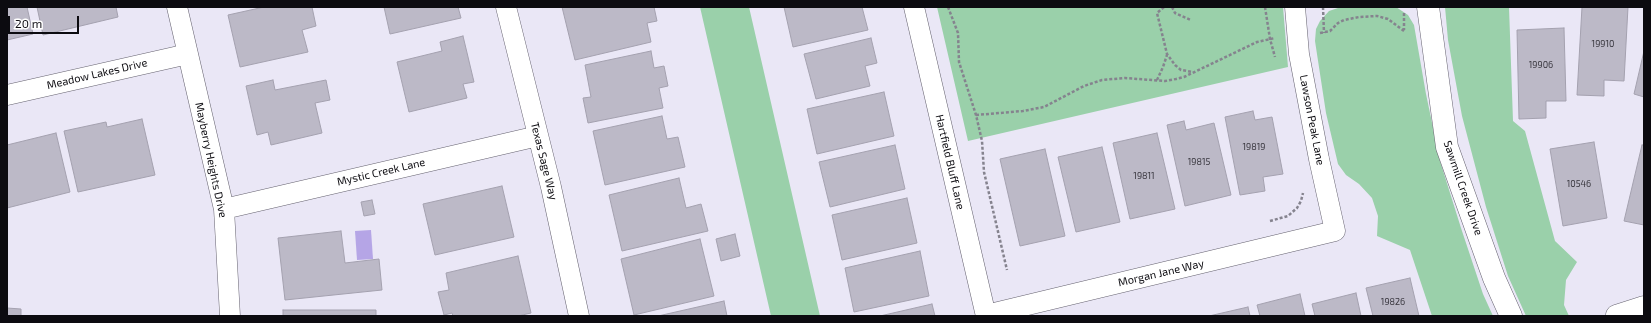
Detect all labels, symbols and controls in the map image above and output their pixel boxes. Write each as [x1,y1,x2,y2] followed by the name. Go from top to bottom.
[10,8,81,34] scale bar
[15,16,42,30] text: 20 m
[1592,39,1614,49] house number: 19910
[45,56,149,92] street label: Meadow Lakes Drive
[1529,60,1553,70] house number: 19906
[1297,74,1327,166] street label: Lawson Peak Lane
[192,101,230,219] street label: Mayberry Heights Drive
[933,113,967,211] street label: Hartfield Bluff Lane
[528,121,560,201] street label: Texas Sage Way
[1441,139,1485,237] street label: Sawmill Creek Drive
[1243,142,1265,152] house number: 19819
[336,155,426,189] street label: Mystic Creek Lane
[1188,157,1210,167] house number: 19815
[1133,171,1155,181] house number: 19811
[1567,179,1591,189] house number: 10546
[1117,257,1205,289] street label: Morgan Jane Way
[1381,297,1405,307] house number: 19826

